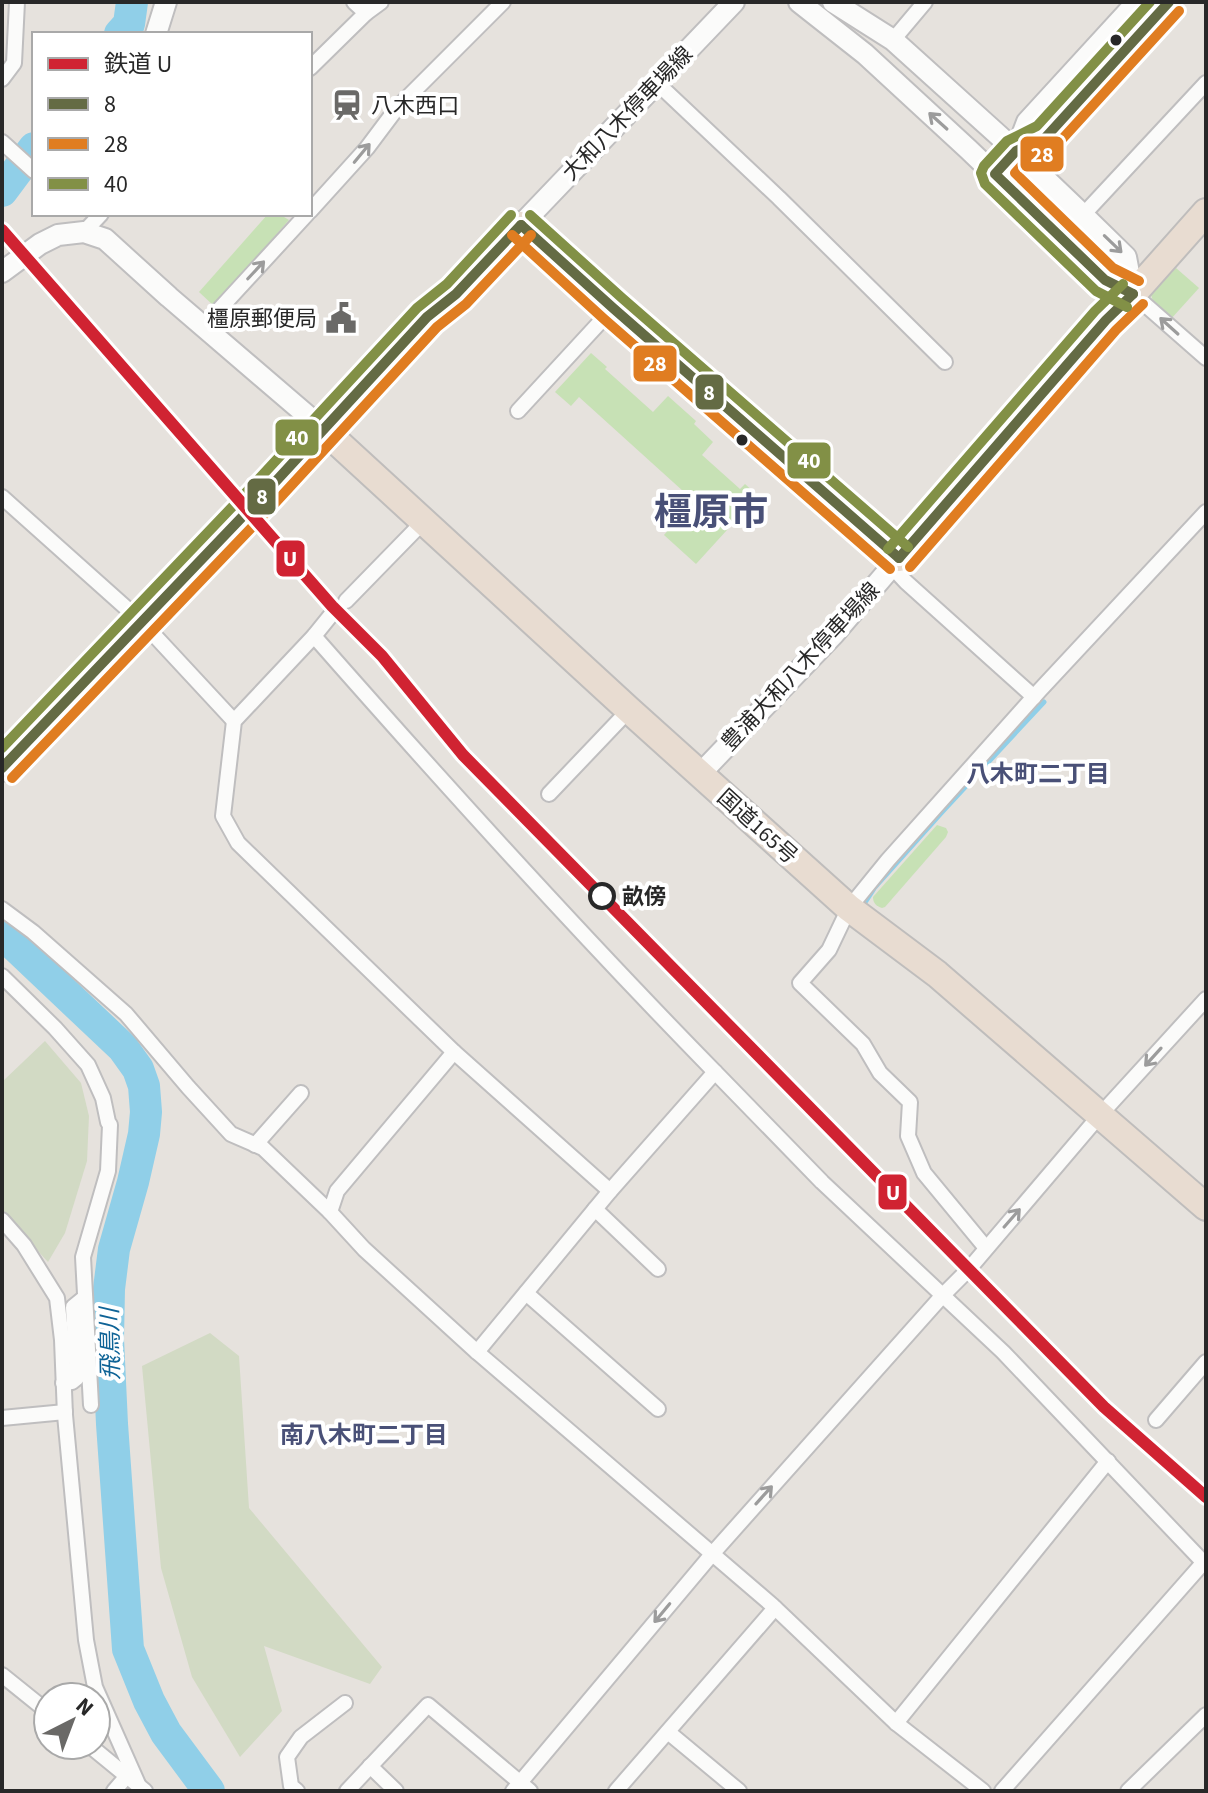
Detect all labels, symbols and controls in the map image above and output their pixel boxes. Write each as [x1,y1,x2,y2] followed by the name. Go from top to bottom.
[32,32,312,216] legend
[1108,32,1124,48] unlabelled marker
[555,39,700,188] street label: 大和八木停車場線
[104,47,172,82] text: 鉄道 U
[104,87,116,122] text: 8
[330,88,364,122] station icon: 八木西口
[371,90,459,122] place label: 八木西口
[928,112,948,130] one-way arrow
[104,127,128,162] text: 28
[1019,135,1065,173] line badge: 28
[1030,139,1054,171] text: 28
[353,143,371,164] one-way arrow
[104,167,128,202] text: 40
[1103,234,1122,253] one-way arrow
[246,260,265,280] one-way arrow
[324,301,358,335] public building icon: 橿原郵便局
[207,303,317,335] place label: 橿原郵便局
[1160,317,1180,335] one-way arrow
[632,344,678,383] line badge: 28
[643,348,667,380] text: 28
[694,373,725,411] line badge: 8
[703,377,715,409] text: 8
[274,418,320,457] line badge: 40
[285,422,309,454] text: 40
[734,432,750,448] unlabelled marker
[786,441,832,480] line badge: 40
[797,445,821,477] text: 40
[246,477,277,516] line badge: 8
[256,481,268,513] text: 8
[654,486,768,540] district label: 橿原市
[275,539,306,578] line badge: U
[283,543,297,575] text: U
[714,575,887,758] street label: 豊浦大和八木停車場線
[966,757,1110,792] district label: 八木町二丁目
[710,782,805,872] street label: 国道165号
[622,881,666,913] place label: 畝傍
[589,883,615,909] marker: 畝傍
[1145,1046,1163,1066] one-way arrow
[877,1173,908,1211] line badge: U
[886,1177,900,1209] text: U
[1003,1208,1021,1228] one-way arrow
[92,1305,129,1380] water label: 飛鳥川
[280,1418,448,1453] district label: 南八木町二丁目
[755,1486,773,1506] one-way arrow
[653,1602,671,1623] one-way arrow
[32,1681,112,1761] north arrow
[69,1690,101,1724] text: N

